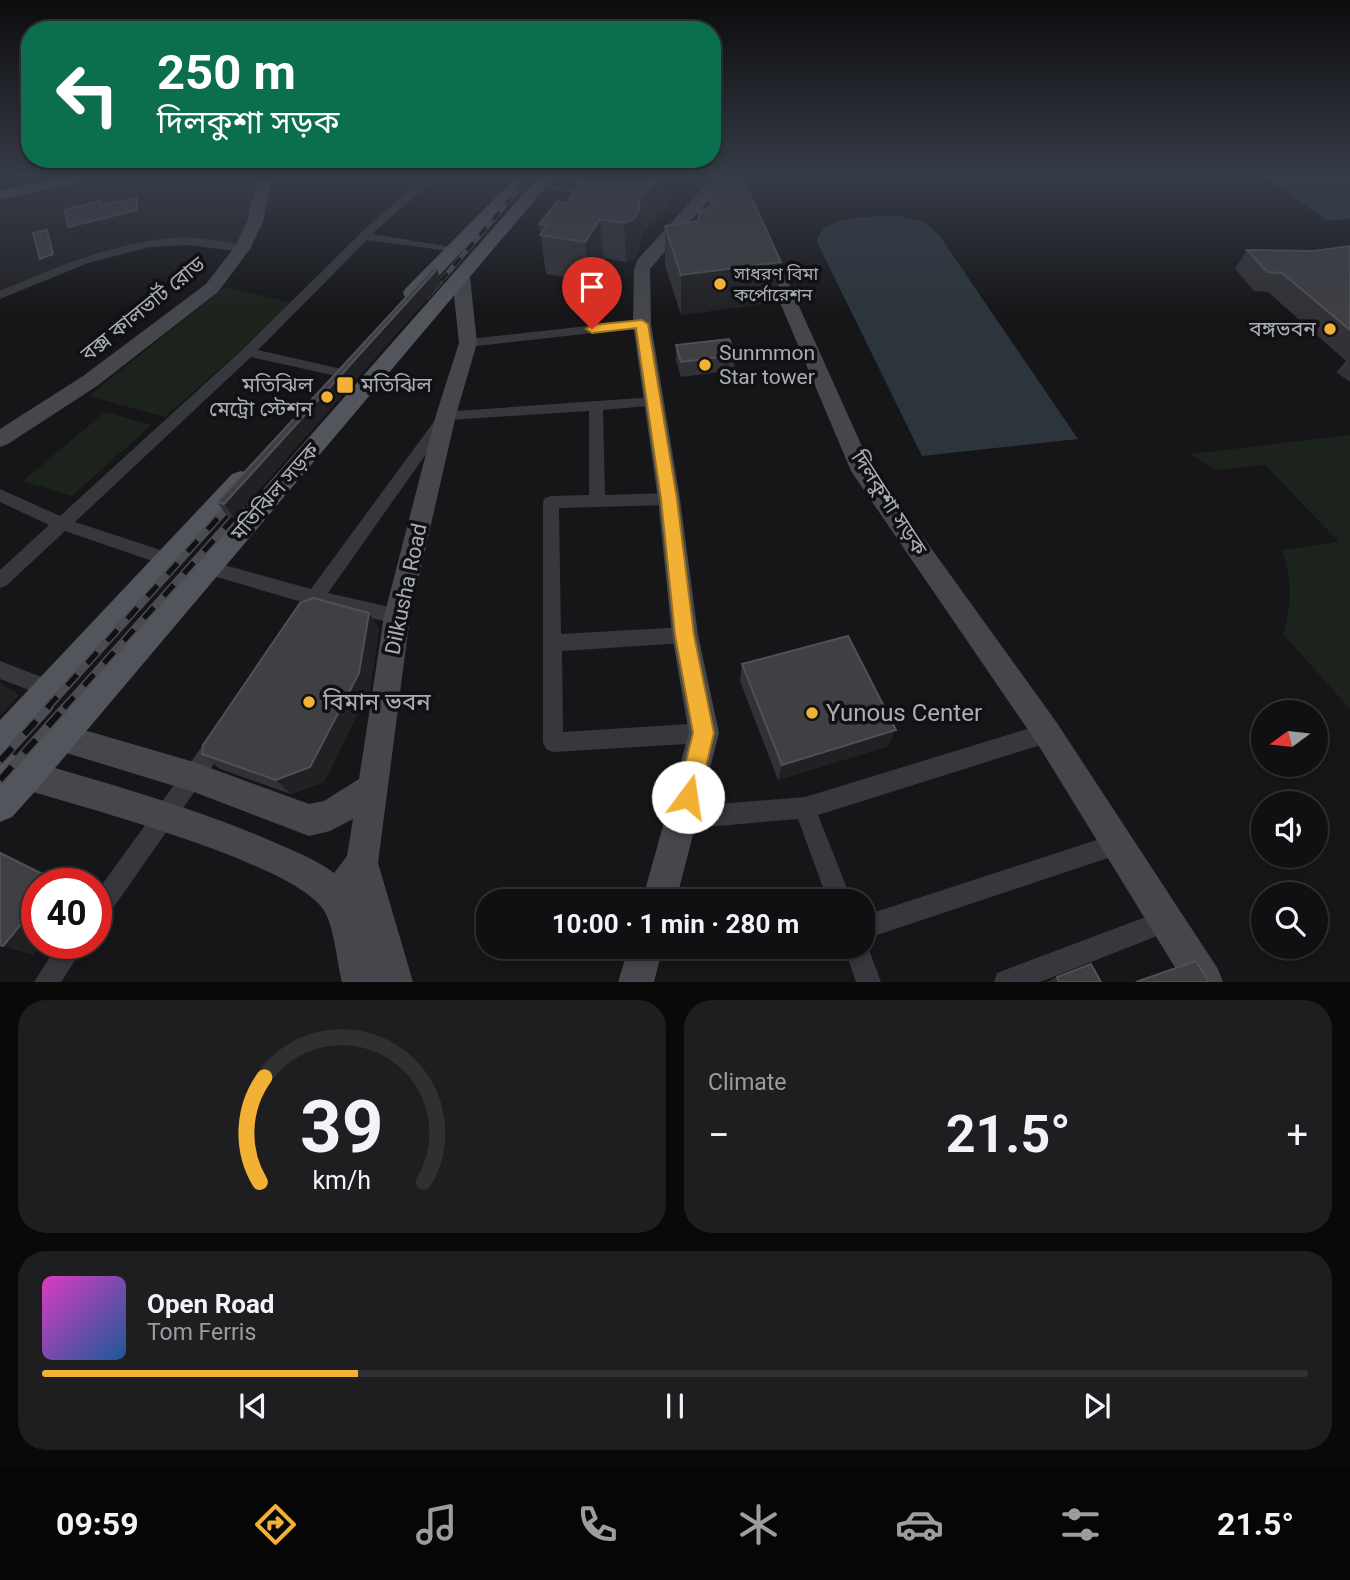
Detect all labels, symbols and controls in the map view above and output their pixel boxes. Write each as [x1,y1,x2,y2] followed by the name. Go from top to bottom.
[157,44,296,101] text: 250 m
[42,49,133,140] icon: left
[157,103,339,141] text: দিলকুশা সড়ক
[75,250,210,367] street label: বক্স কালভার্ট রোড
[562,257,622,329] pin
[733,263,819,305] place label: সাধরণ বিমা কর্পোরেশন
[573,268,611,306] icon: arrive
[712,276,728,292] marker: সাধরণ বিমা কর্পোরেশন
[1248,317,1316,341] place label: বঙ্গভবন
[1322,321,1338,337] marker: বঙ্গভবন
[719,341,815,389] place label: Sunmmon Star tower
[697,357,713,373] marker: Sunmmon Star tower
[209,373,314,421] place label: মতিঝিল মেট্রো স্টেশন
[360,373,433,397] place label: মতিঝিল
[335,375,355,395] marker: মতিঝিল
[319,389,335,405] marker: মতিঝিল মেট্রো স্টেশন
[226,438,324,546] street label: মতিঝিল সড়ক
[846,445,932,561] street label: দিলকুশা সড়ক
[380,521,432,657] street label: Dilkusha Road
[322,688,431,716] place label: বিমান ভবন
[301,694,317,710] marker: বিমান ভবন
[826,699,982,727] place label: Yunous Center
[1251,700,1328,777] north arrow
[1251,700,1328,959] map controls
[804,705,820,721] marker: Yunous Center
[651,760,725,834] position arrow
[1251,791,1328,868] button: sound
[21,868,112,959] speed limit sign: 40
[1251,882,1328,959] button: search
[552,909,799,939] text: 10:00 · 1 min · 280 m
[708,1069,787,1096] text: Climate
[300,1085,384,1171] text: 39
[946,1104,1071,1165] text: 21.5°
[708,1113,730,1157] text: −
[1286,1113,1308,1157] text: +
[313,1166,371,1195] text: km/h
[147,1289,275,1319] text: Open Road
[147,1319,256,1346] text: Tom Ferris
[234,1387,272,1425] icon: previous
[656,1387,694,1425] icon: pause
[1078,1387,1116,1425] icon: next
[251,1500,300,1549] icon: directions
[412,1500,461,1549] icon: music
[573,1500,622,1549] icon: phone
[734,1500,783,1549] icon: climate
[895,1500,944,1549] icon: car
[1056,1500,1105,1549] icon: filters
[56,1505,138,1543] text: 09:59
[1217,1505,1294,1543] text: 21.5°

